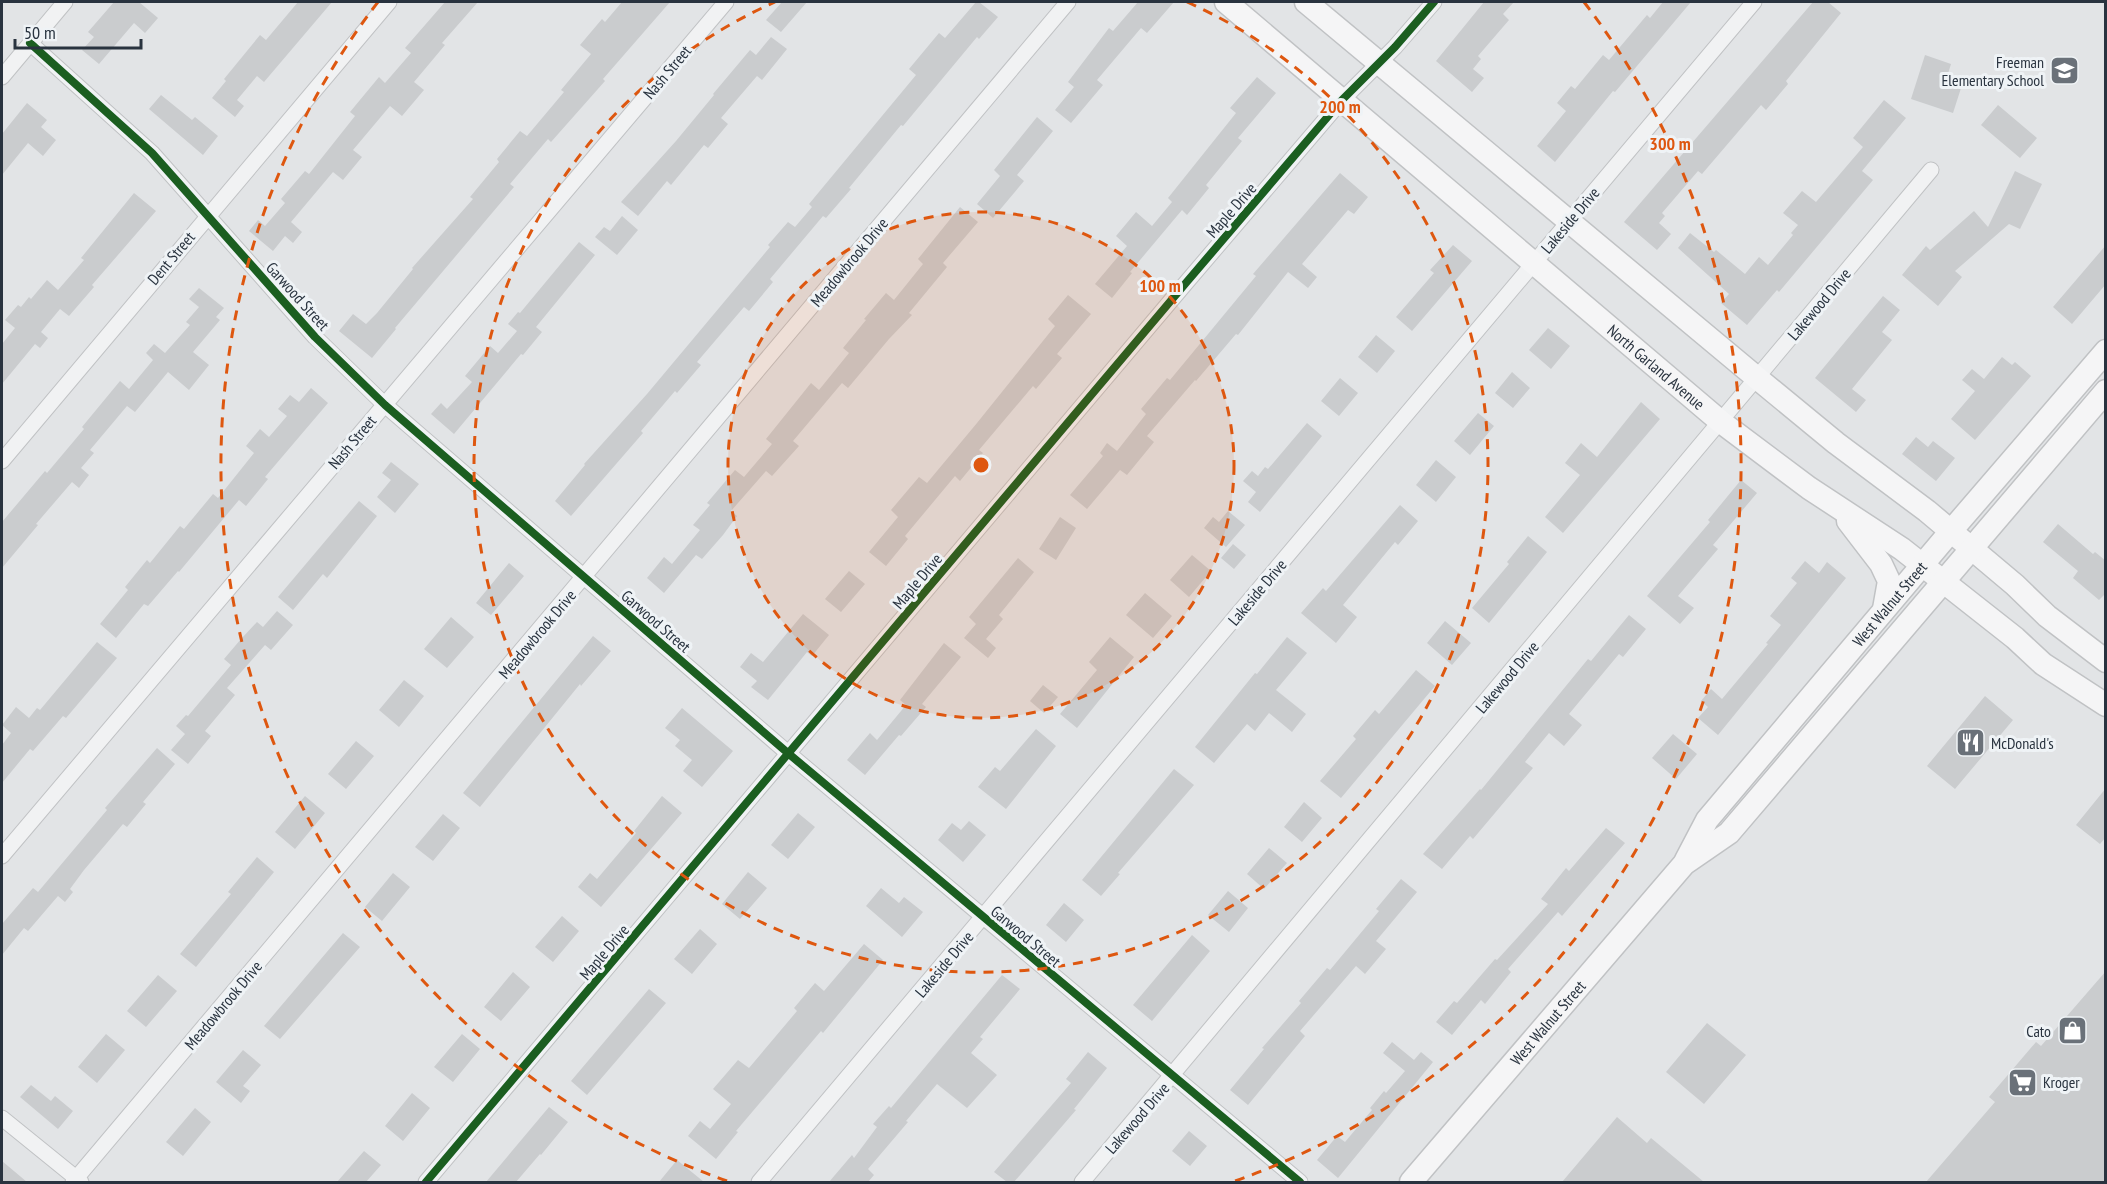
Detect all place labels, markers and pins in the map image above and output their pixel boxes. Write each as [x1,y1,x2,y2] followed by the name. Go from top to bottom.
[1941,52,2044,90] place label: Freeman Elementary School
[2049,55,2081,87] school or university icon: Freeman Elementary School
[971,455,991,475] centre of rings
[1954,727,1986,759] restaurant icon: McDonald's
[1991,733,2054,753] place label: McDonald's
[2056,1015,2088,1047] shop icon: Cato
[2026,1021,2051,1041] place label: Cato
[2006,1066,2038,1098] supermarket icon: Kroger
[2043,1072,2080,1092] place label: Kroger

